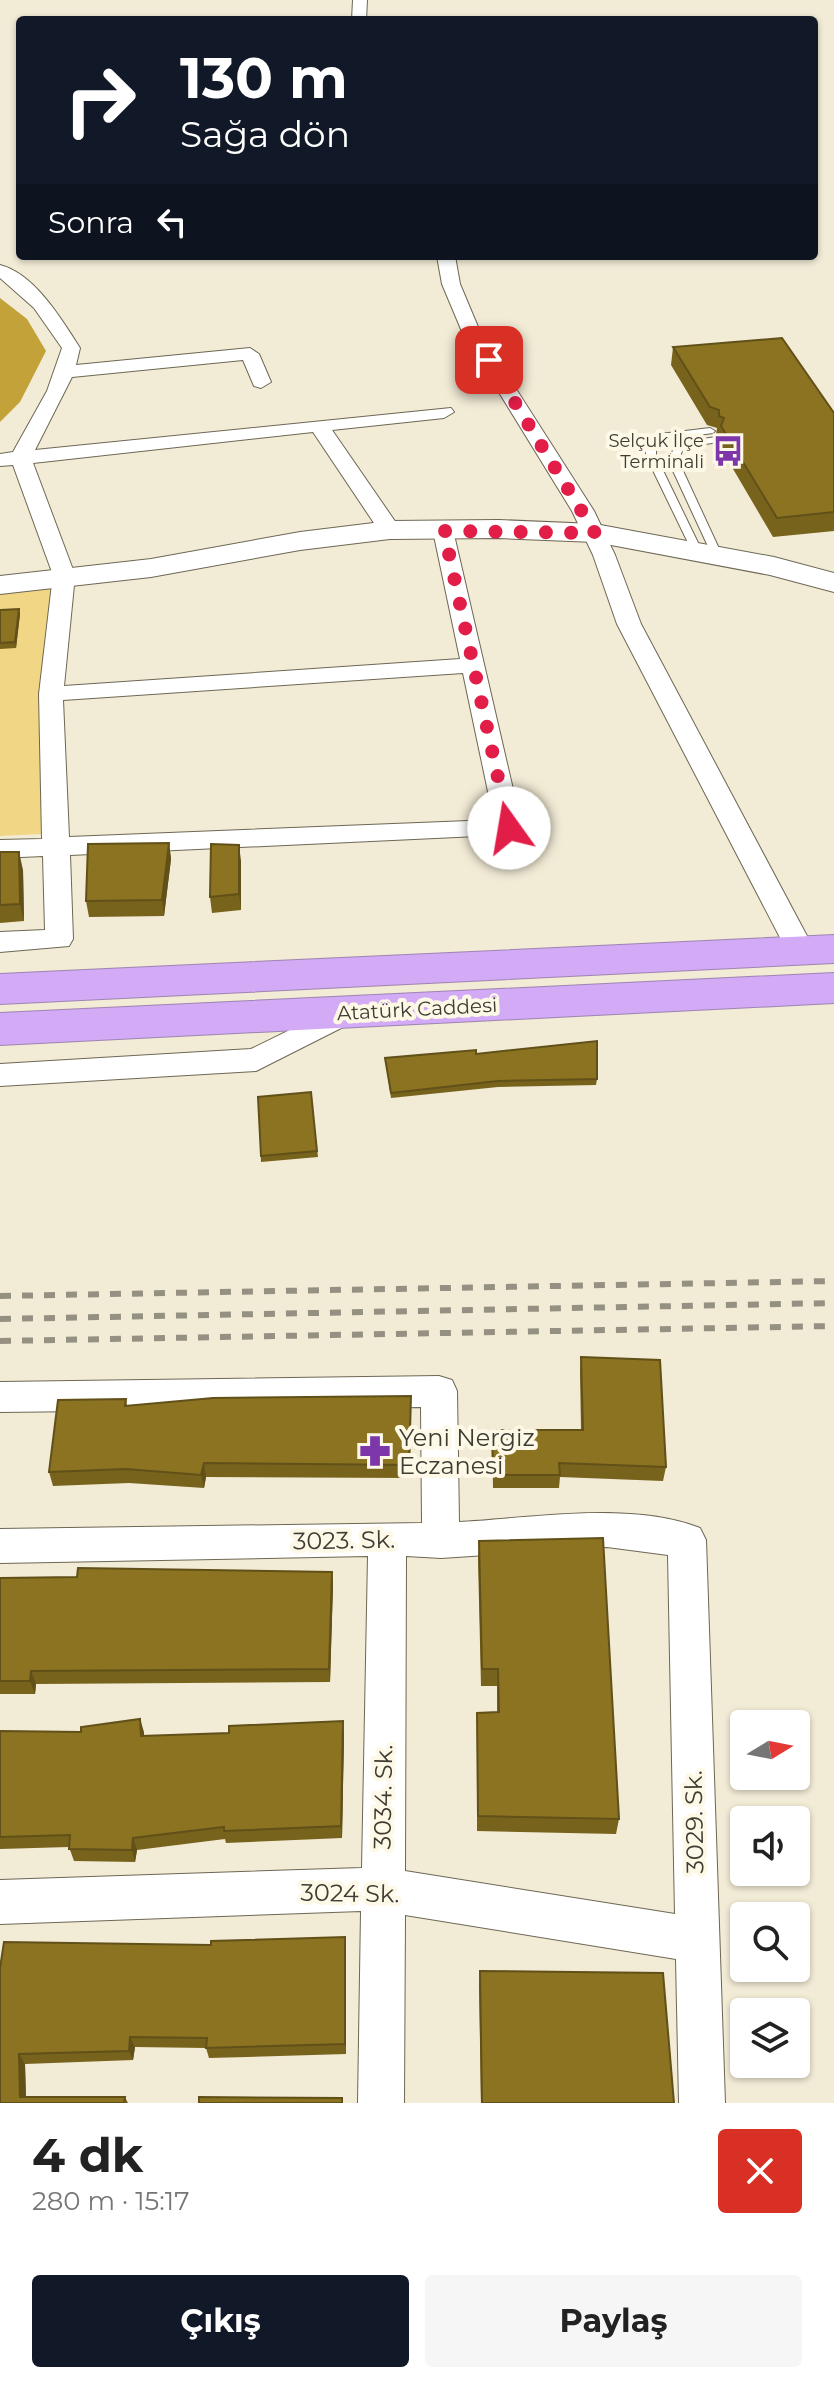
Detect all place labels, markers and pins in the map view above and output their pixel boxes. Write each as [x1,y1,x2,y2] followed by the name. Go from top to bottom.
[455,326,523,394] pin
[608,430,704,473] place label: Selçuk İlçe Terminali
[711,434,745,468] bus stop icon: Selçuk İlçe Terminali
[399,1423,535,1480] place label: Yeni Nergiz Eczanesi
[358,1434,392,1468] pharmacy icon: Yeni Nergiz Eczanesi

